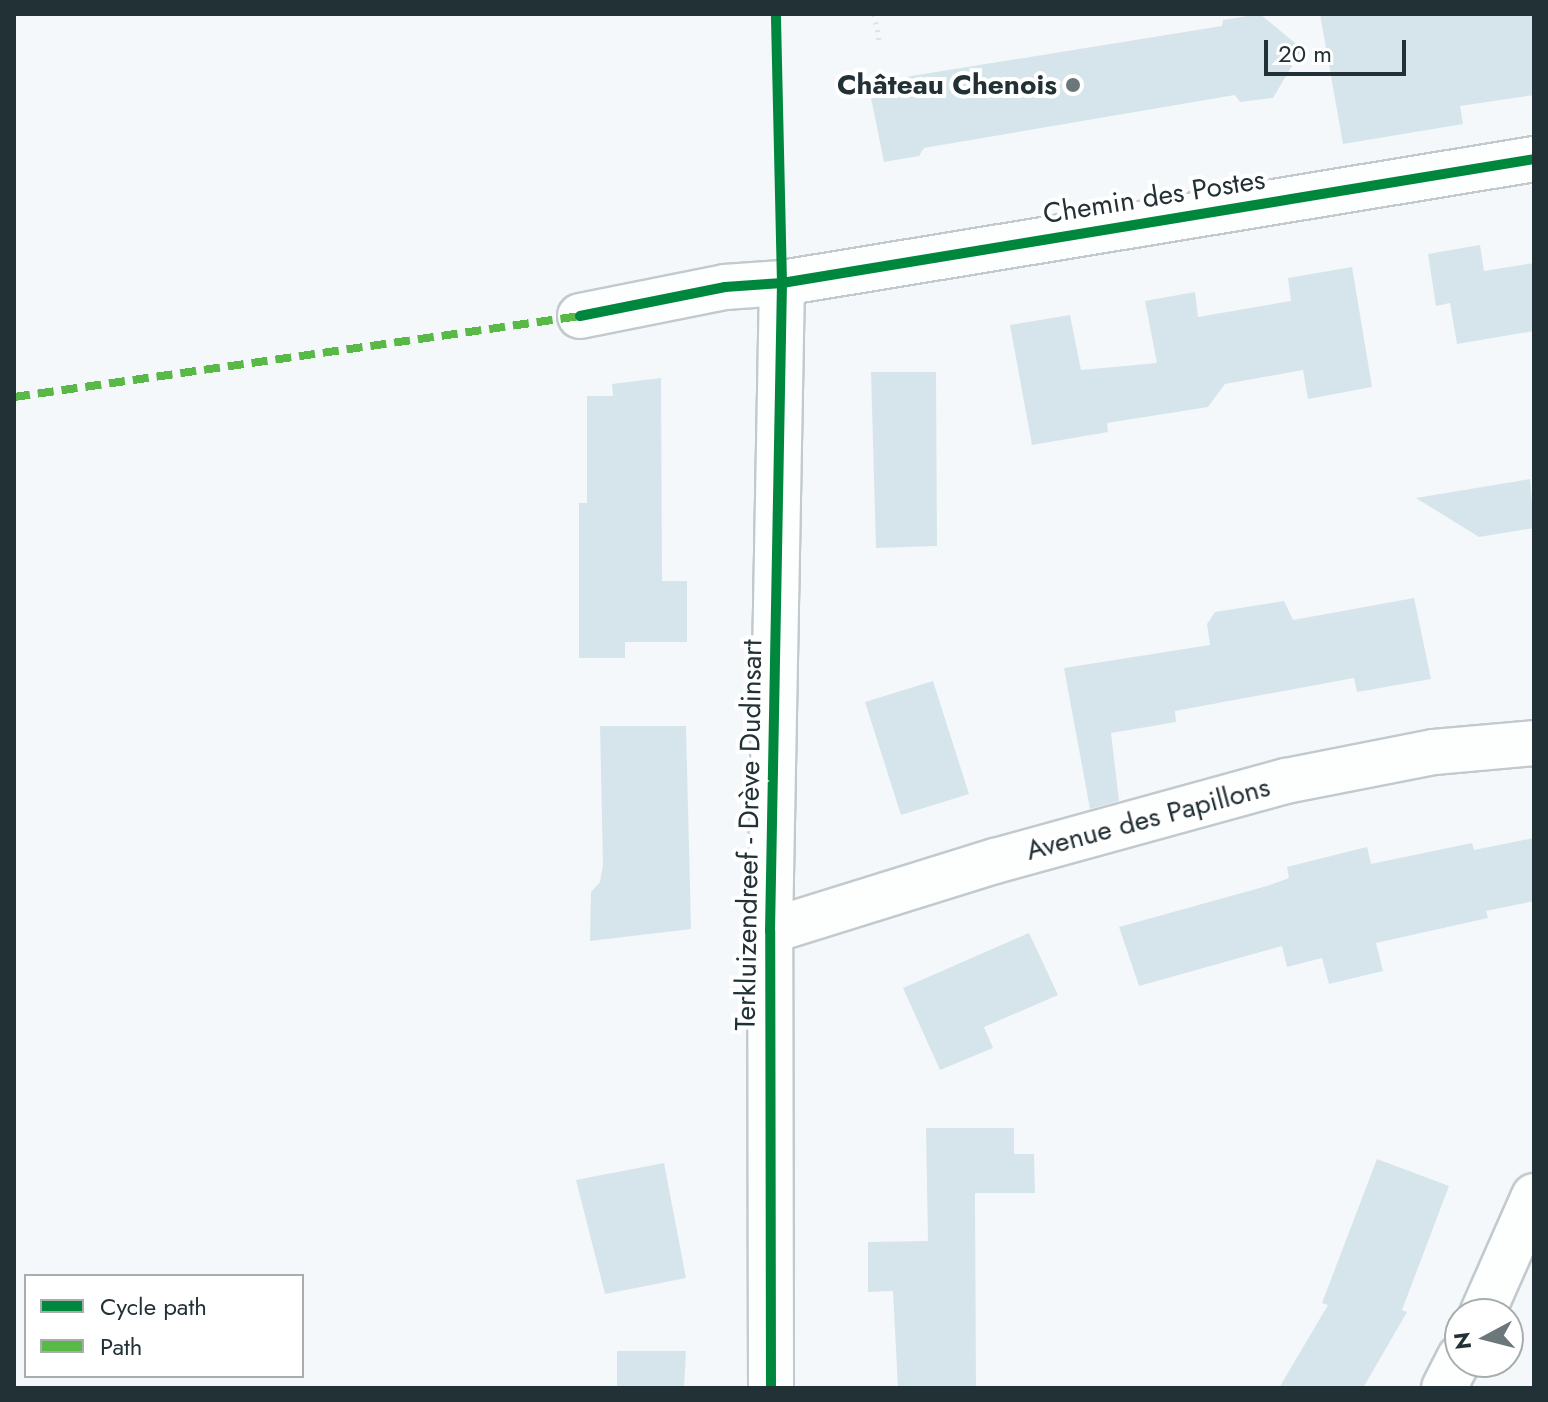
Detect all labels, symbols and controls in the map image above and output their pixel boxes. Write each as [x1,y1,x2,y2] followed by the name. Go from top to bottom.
[1268,24,1410,74] scale bar
[1278,36,1332,71] text: 20 m
[837,68,1057,102] place label: Château Chenois
[1064,76,1082,94] marker: Château Chenois
[1041,163,1267,231] street label: Chemin des Postes
[729,639,769,1031] street label: Terkluizendreef - Drève Dudinsart
[1022,770,1274,868] street label: Avenue des Papillons
[24,1274,304,1378] legend
[100,1289,207,1324] text: Cycle path
[1444,1298,1524,1378] north arrow
[100,1329,142,1364] text: Path
[1445,1330,1479,1351] text: N

